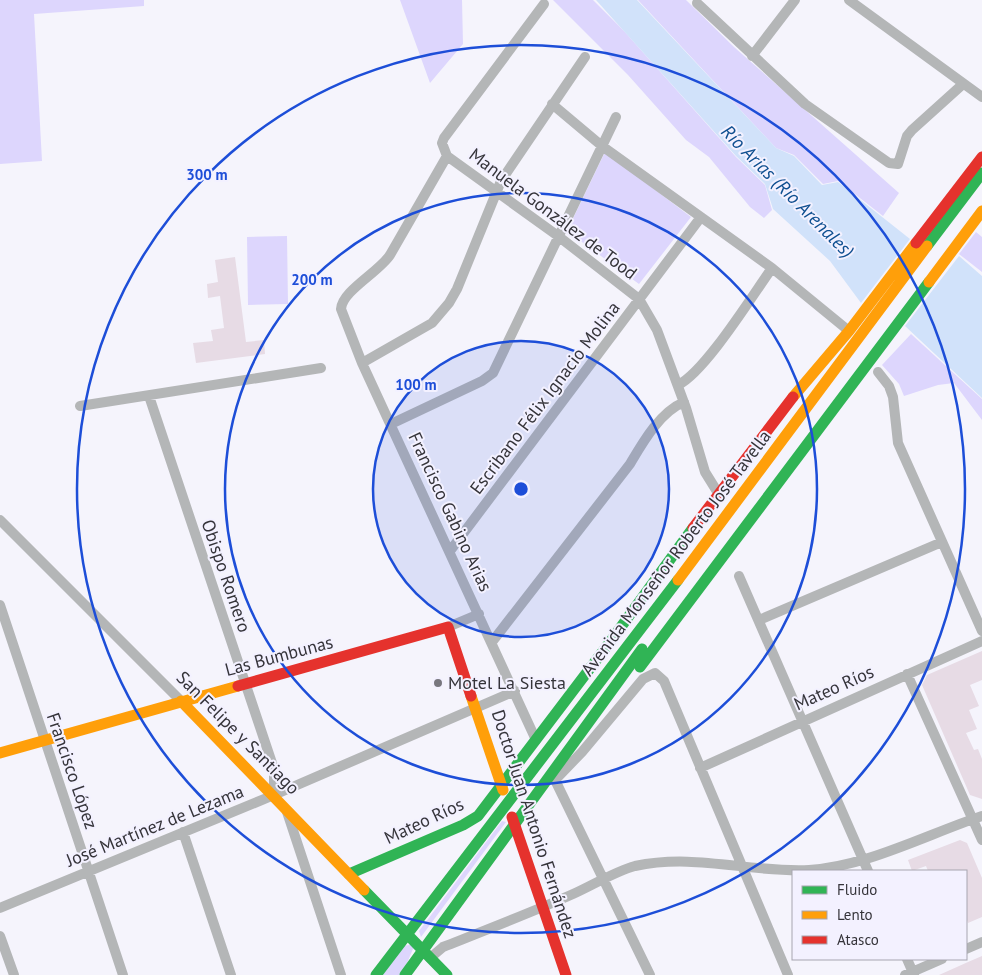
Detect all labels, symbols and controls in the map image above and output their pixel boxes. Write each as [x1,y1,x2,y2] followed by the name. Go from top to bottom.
[716,119,860,263] water label: Río Arias (Río Arenales)
[465,143,642,284] street label: Manuela González de Tood
[186,165,228,184] text: 300 m
[291,270,333,289] text: 200 m
[465,297,625,499] street label: Escribano Félix Ignacio Molina
[395,375,437,394] text: 100 m
[576,425,776,680] street label: Avenida Monseñor Roberto José Tavella
[403,428,497,595] street label: Francisco Gabino Arias
[512,480,530,498] centre of rings
[196,516,256,635] street label: Obispo Romero
[222,630,335,681] street label: Las Bumbunas
[790,660,877,715] street label: Mateo Ríos
[172,666,305,799] street label: San Felipe y Santiago
[448,671,566,694] place label: Motel La Siesta
[432,677,444,689] marker: Motel La Siesta
[487,707,582,941] street label: Doctor Juan Antonio Fernández
[42,710,103,832] street label: Francisco López
[62,779,247,872] street label: José Martínez de Lezama
[380,792,467,849] street label: Mateo Ríos
[792,870,967,960] legend
[837,880,877,899] text: Fluido
[837,905,873,924] text: Lento
[837,930,879,949] text: Atasco

